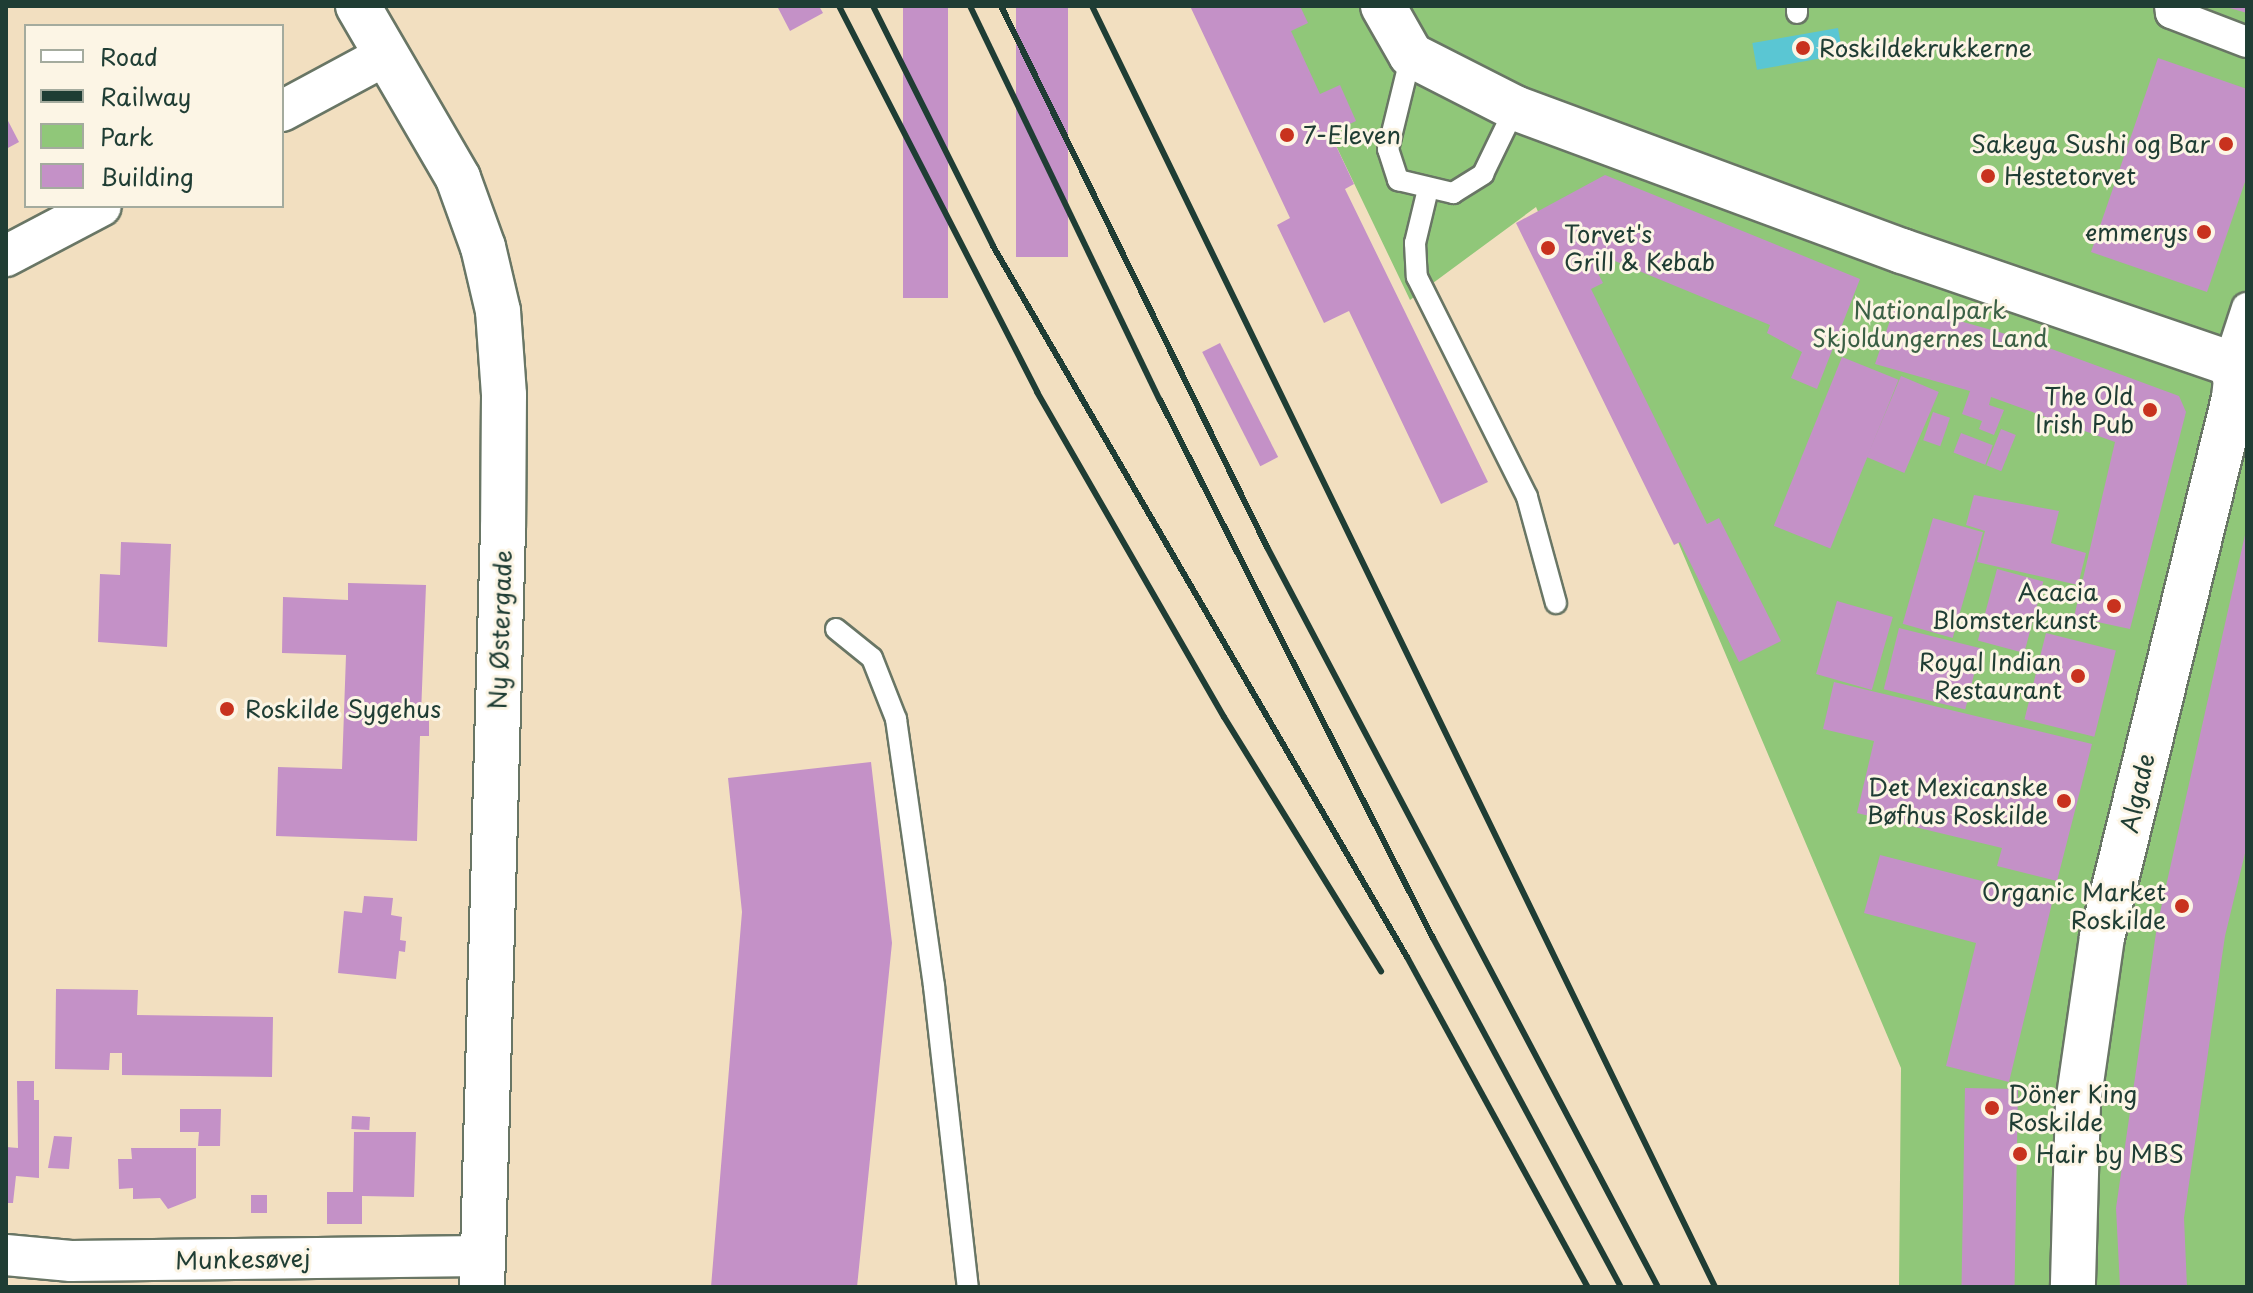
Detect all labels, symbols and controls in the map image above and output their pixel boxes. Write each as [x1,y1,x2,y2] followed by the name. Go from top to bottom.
[24,24,284,208] legend
[1819,34,2032,62] place label: Roskildekrukkerne
[100,38,158,74] text: Road
[1794,39,1812,57] marker: Roskildekrukkerne
[100,78,191,114] text: Railway
[100,118,154,154] text: Park
[1303,121,1401,149] place label: 7-Eleven
[1278,126,1296,144] marker: 7-Eleven
[1972,130,2210,158] place label: Sakeya Sushi og Bar
[2217,135,2235,153] marker: Sakeya Sushi og Bar
[100,158,194,194] text: Building
[2004,162,2136,190] place label: Hestetorvet
[1979,167,1997,185] marker: Hestetorvet
[2085,218,2188,246] place label: emmerys
[1564,220,1717,276] place label: Torvet's Grill & Kebab
[2195,223,2213,241] marker: emmerys
[1539,239,1557,257] marker: Torvet's Grill & Kebab
[1811,296,2049,352] park label: Nationalpark Skjoldungernes Land
[2035,382,2134,438] place label: The Old Irish Pub
[2141,401,2159,419] marker: The Old Irish Pub
[483,550,517,710] street label: Ny Østergade
[1932,578,2098,634] place label: Acacia Blomsterkunst
[2105,597,2123,615] marker: Acacia Blomsterkunst
[1917,648,2062,704] place label: Royal Indian Restaurant
[2069,667,2087,685] marker: Royal Indian Restaurant
[245,695,442,723] place label: Roskilde Sygehus
[216,698,238,720] marker: Roskilde Sygehus
[2114,751,2160,835] street label: Algade
[1865,773,2048,829] place label: Det Mexicanske Bøfhus Roskilde
[2055,792,2073,810] marker: Det Mexicanske Bøfhus Roskilde
[1981,878,2166,934] place label: Organic Market Roskilde
[2173,897,2191,915] marker: Organic Market Roskilde
[2008,1080,2139,1136] place label: Döner King Roskilde
[1983,1099,2001,1117] marker: Döner King Roskilde
[2036,1140,2184,1168] place label: Hair by MBS
[2011,1145,2029,1163] marker: Hair by MBS
[175,1243,311,1275] street label: Munkesøvej

